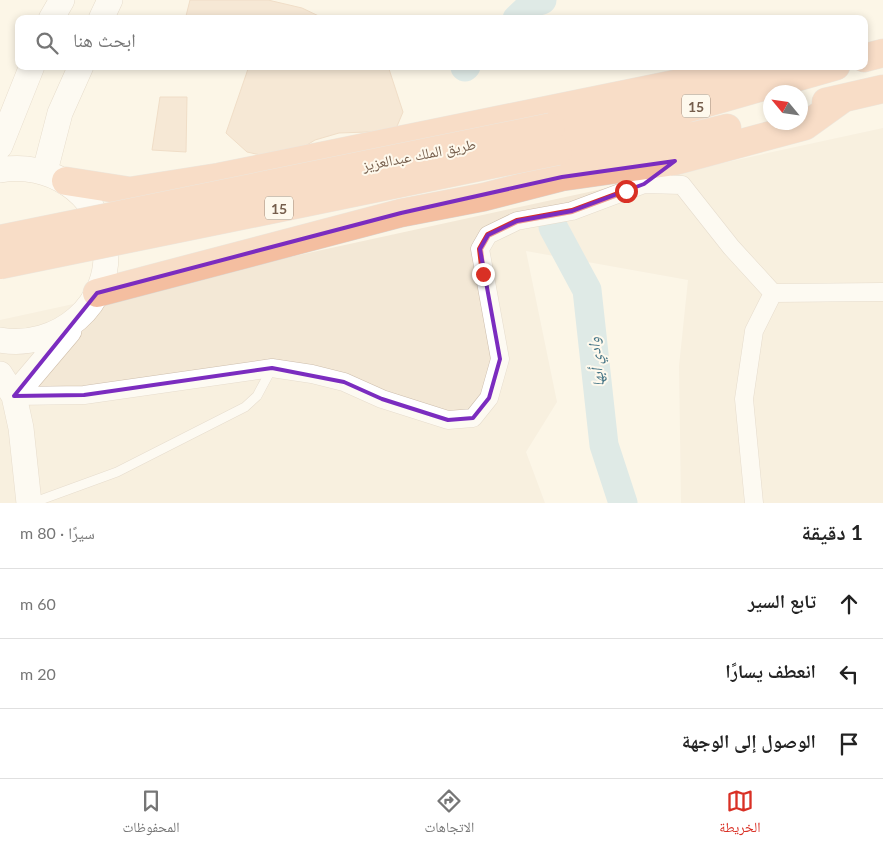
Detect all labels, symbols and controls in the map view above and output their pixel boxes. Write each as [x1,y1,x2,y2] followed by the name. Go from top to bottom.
[15,15,868,70] search box
[73,28,136,51] text: ابحث هنا
[33,29,61,57] icon: search
[763,85,808,130] north arrow
[682,94,710,118] road number: 15
[360,134,478,176] street label: طريق الملك عبدالعزيز
[615,180,638,203] route start
[265,197,293,220] road number: 15
[472,263,495,286] route end
[583,335,611,388] water label: وادي أبها
[802,519,863,544] text: 1 دقيقة
[20,523,95,542] text: سيرًا · 80 m
[748,589,816,612] text: تابع السير
[835,590,863,618] icon: ahead
[20,594,56,613] text: 60 m
[725,659,816,682] text: انعطف يسارًا
[835,660,863,688] icon: left
[20,664,56,683] text: 20 m
[682,729,816,752] text: الوصول إلى الوجهة
[835,730,863,758] icon: arrive
[123,787,179,841] tab: المحفوظات
[425,787,474,841] tab: الاتجاهات
[719,787,760,841] tab: الخريطة

